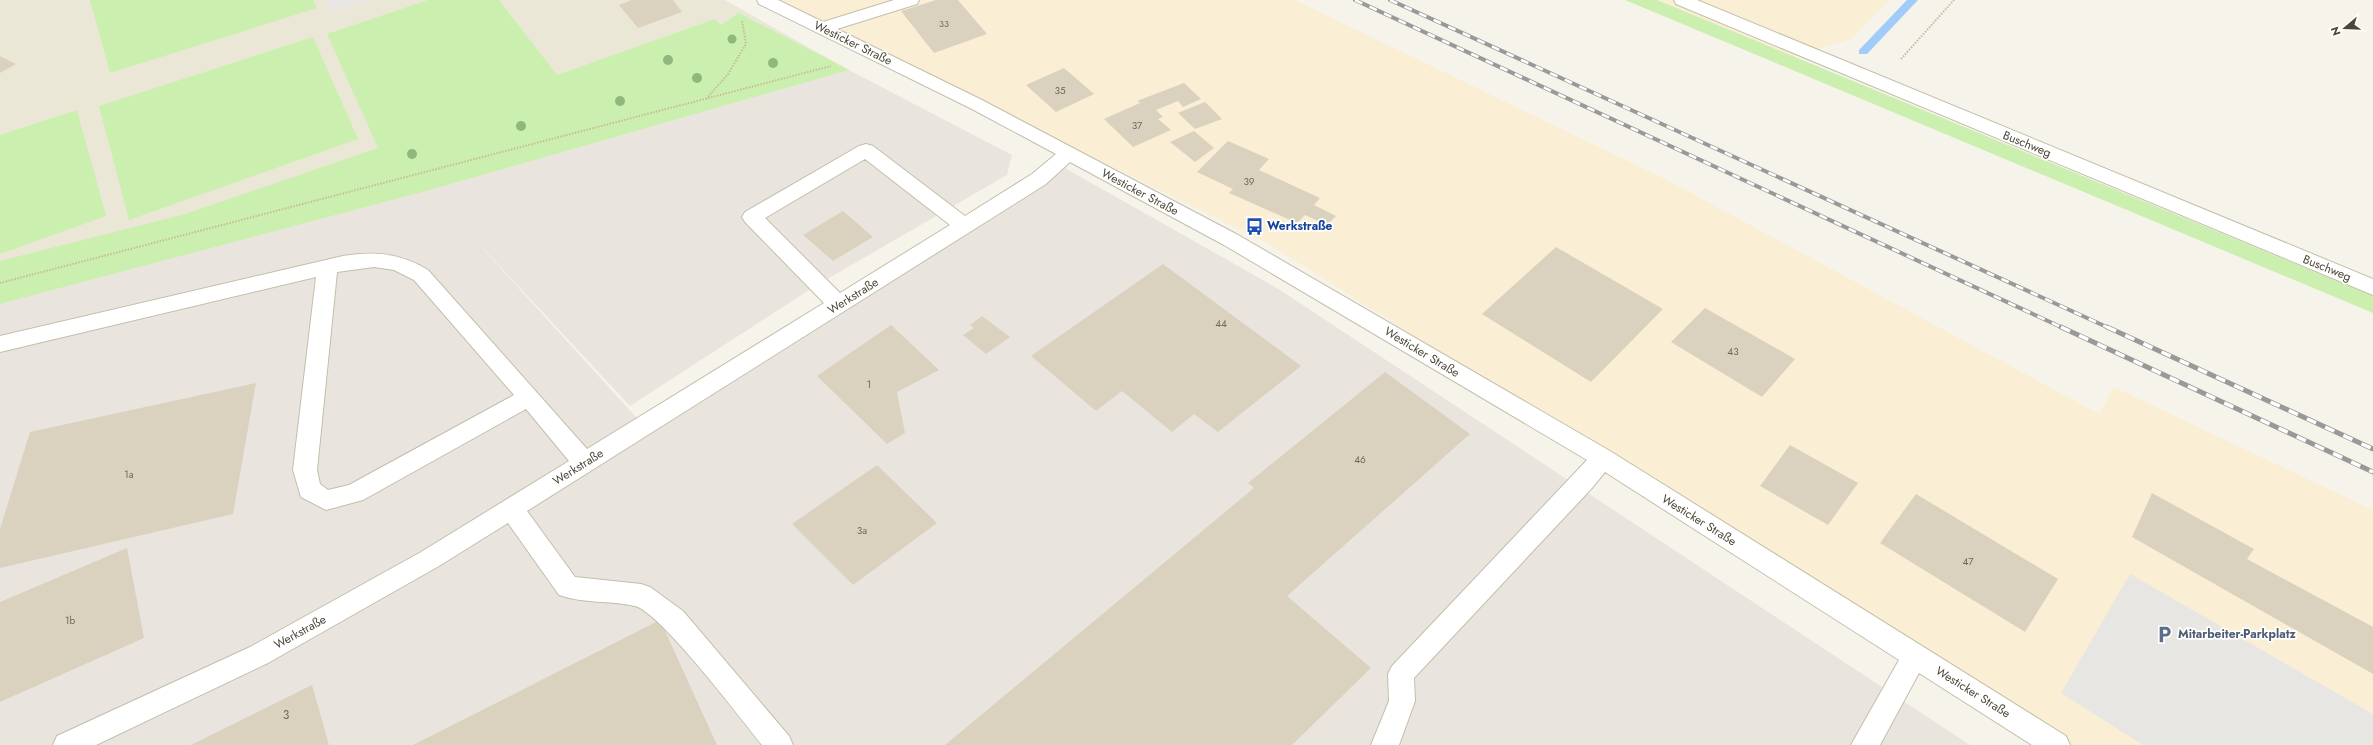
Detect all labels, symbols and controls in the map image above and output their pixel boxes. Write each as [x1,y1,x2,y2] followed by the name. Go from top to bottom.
[2325,8,2365,48] north arrow
[811,16,895,70] street label: Westicker Straße
[939,17,949,30] house number: 33
[2327,25,2345,38] text: N
[1054,83,1066,98] house number: 35
[1132,118,1143,133] house number: 37
[2000,126,2054,162] street label: Buschweg
[1098,164,1182,220] street label: Westicker Straße
[1243,174,1255,189] house number: 39
[1244,216,1264,236] bus stop icon: Werkstraße
[1267,217,1332,235] place label: Werkstraße
[2300,250,2354,286] street label: Buschweg
[824,273,882,319] street label: Werkstraße
[1215,316,1227,331] house number: 44
[1381,322,1463,382] street label: Westicker Straße
[1727,344,1739,359] house number: 43
[867,377,871,392] house number: 1
[549,444,607,490] street label: Werkstraße
[1354,452,1366,467] house number: 46
[124,467,134,482] house number: 1a
[1658,490,1740,550] street label: Westicker Straße
[857,523,867,538] house number: 3a
[1962,554,1974,569] house number: 47
[271,610,329,654] street label: Werkstraße
[65,613,75,628] house number: 1b
[2155,624,2175,644] parking icon: Mitarbeiter-Parkplatz
[2178,625,2296,643] place label: Mitarbeiter-Parkplatz
[1932,662,2014,722] street label: Westicker Straße
[283,706,290,724] house number: 3

